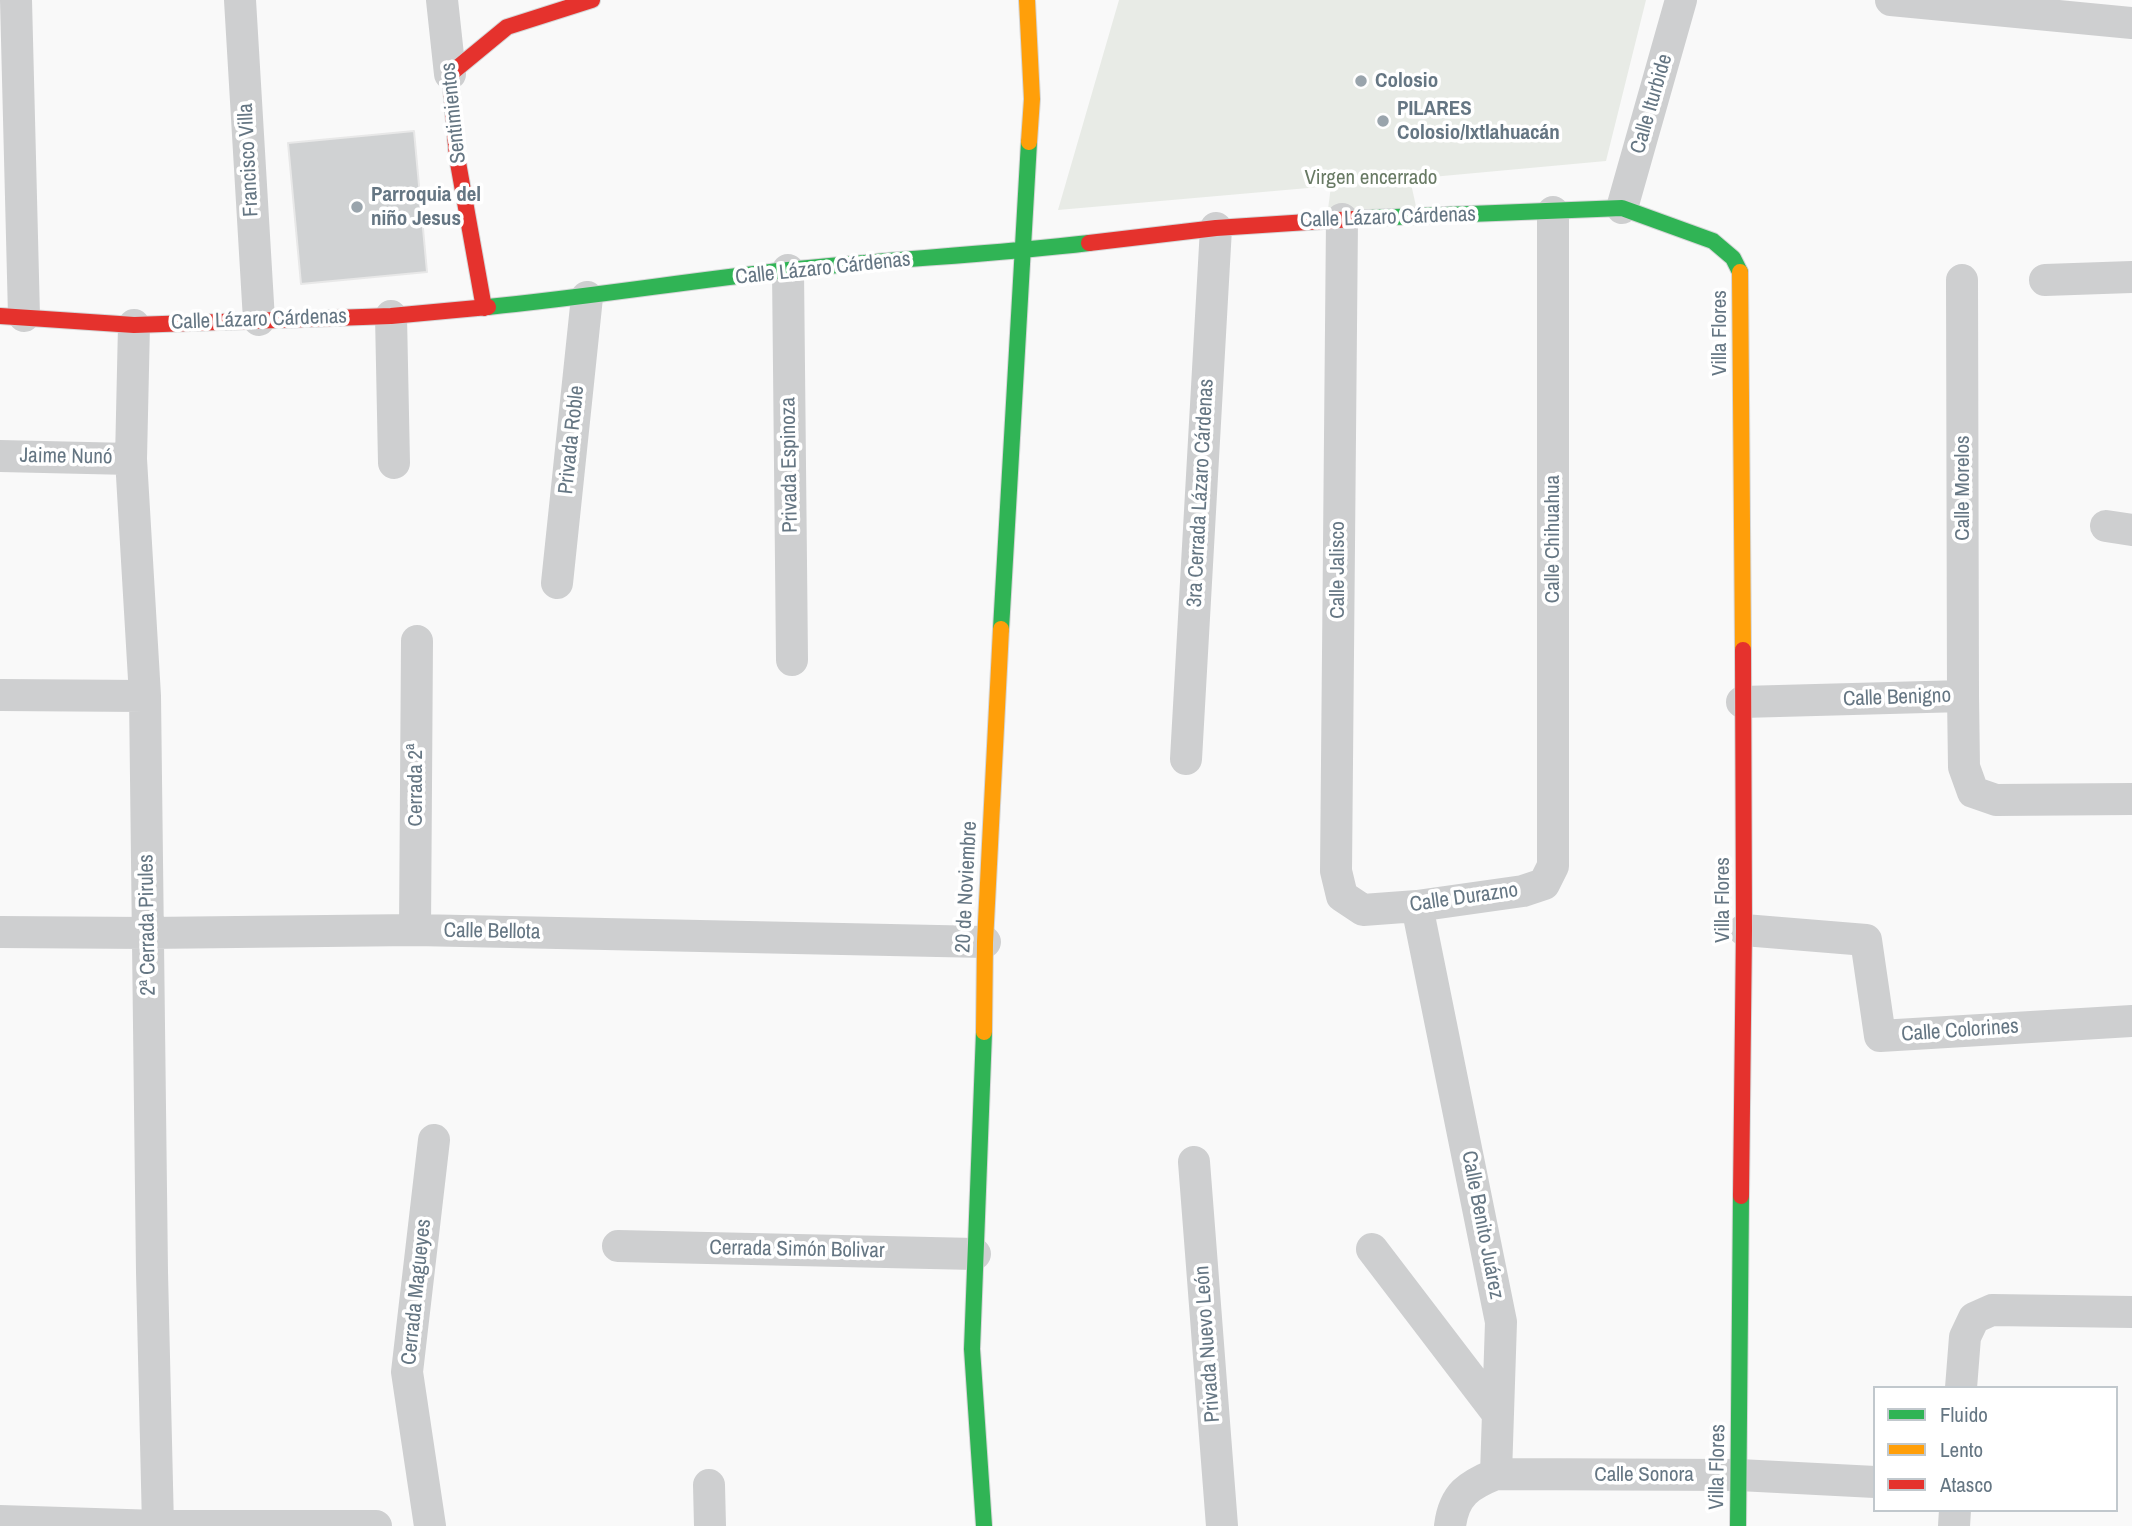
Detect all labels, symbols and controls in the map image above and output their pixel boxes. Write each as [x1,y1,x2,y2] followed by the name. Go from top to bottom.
[1626,51,1678,157] street label: Calle Iturbide
[436,61,472,165] street label: Sentimientos
[1375,68,1438,94] place label: Colosio
[1353,73,1369,89] marker: Colosio
[1397,96,1560,146] place label: PILARES Colosio/Ixtlahuacán
[233,103,265,217] street label: Francisco Villa
[1375,113,1391,129] marker: PILARES Colosio/Ixtlahuacán
[1305,165,1437,191] park label: Virgen encerrado
[371,182,481,232] place label: Parroquia del niño Jesus
[349,199,365,215] marker: Parroquia del niño Jesus
[1300,202,1476,234] street label: Calle Lázaro Cárdenas
[734,247,912,291] street label: Calle Lázaro Cárdenas
[1707,290,1733,376] street label: Villa Flores
[171,304,347,336] street label: Calle Lázaro Cárdenas
[1182,378,1220,608] street label: 3ra Cerrada Lázaro Cárdenas
[554,384,590,496] street label: Privada Roble
[776,397,804,533] street label: Privada Espinoza
[1950,435,1976,541] street label: Calle Morelos
[19,444,113,470] street label: Jaime Nunó
[1540,475,1566,603] street label: Calle Chihuahua
[1325,521,1351,619] street label: Calle Jalisco
[1843,684,1951,712] street label: Calle Benigno
[403,744,429,826] street label: Cerrada 2ª
[951,820,983,954] street label: 20 de Noviembre
[134,854,162,996] street label: 2ª Cerrada Pirules
[1710,857,1736,943] street label: Villa Flores
[1408,878,1520,918] street label: Calle Durazno
[443,919,541,945] street label: Calle Bellota
[1900,1014,2020,1048] street label: Calle Colorines
[1455,1149,1509,1301] street label: Calle Benito Juárez
[397,1218,437,1366] street label: Cerrada Magueyes
[709,1236,885,1264] street label: Cerrada Simón Bolivar
[1190,1265,1226,1423] street label: Privada Nuevo León
[1873,1386,2118,1512] legend
[1940,1400,1988,1429] text: Fluido
[1705,1424,1731,1510] street label: Villa Flores
[1940,1435,1983,1464] text: Lento
[1594,1462,1694,1488] street label: Calle Sonora
[1940,1470,1993,1499] text: Atasco

